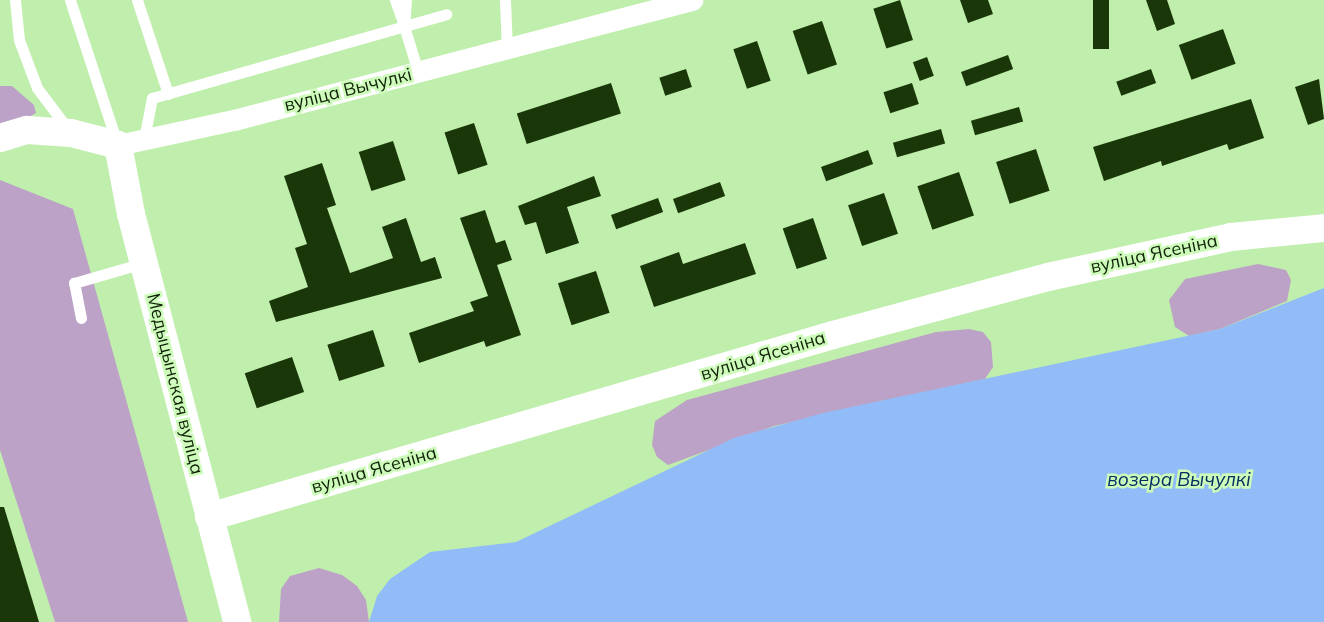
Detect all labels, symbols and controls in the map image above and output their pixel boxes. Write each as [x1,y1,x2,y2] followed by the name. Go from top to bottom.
[282,64,414,116] street label: вуліца Вычулкі
[1088,230,1220,278] street label: вуліца Ясеніна
[142,291,208,477] street label: Медыцынская вуліца
[698,327,828,385] street label: вуліца Ясеніна
[309,442,439,498] street label: вуліца Ясеніна
[1107,469,1251,491] water label: возера Вычулкі

